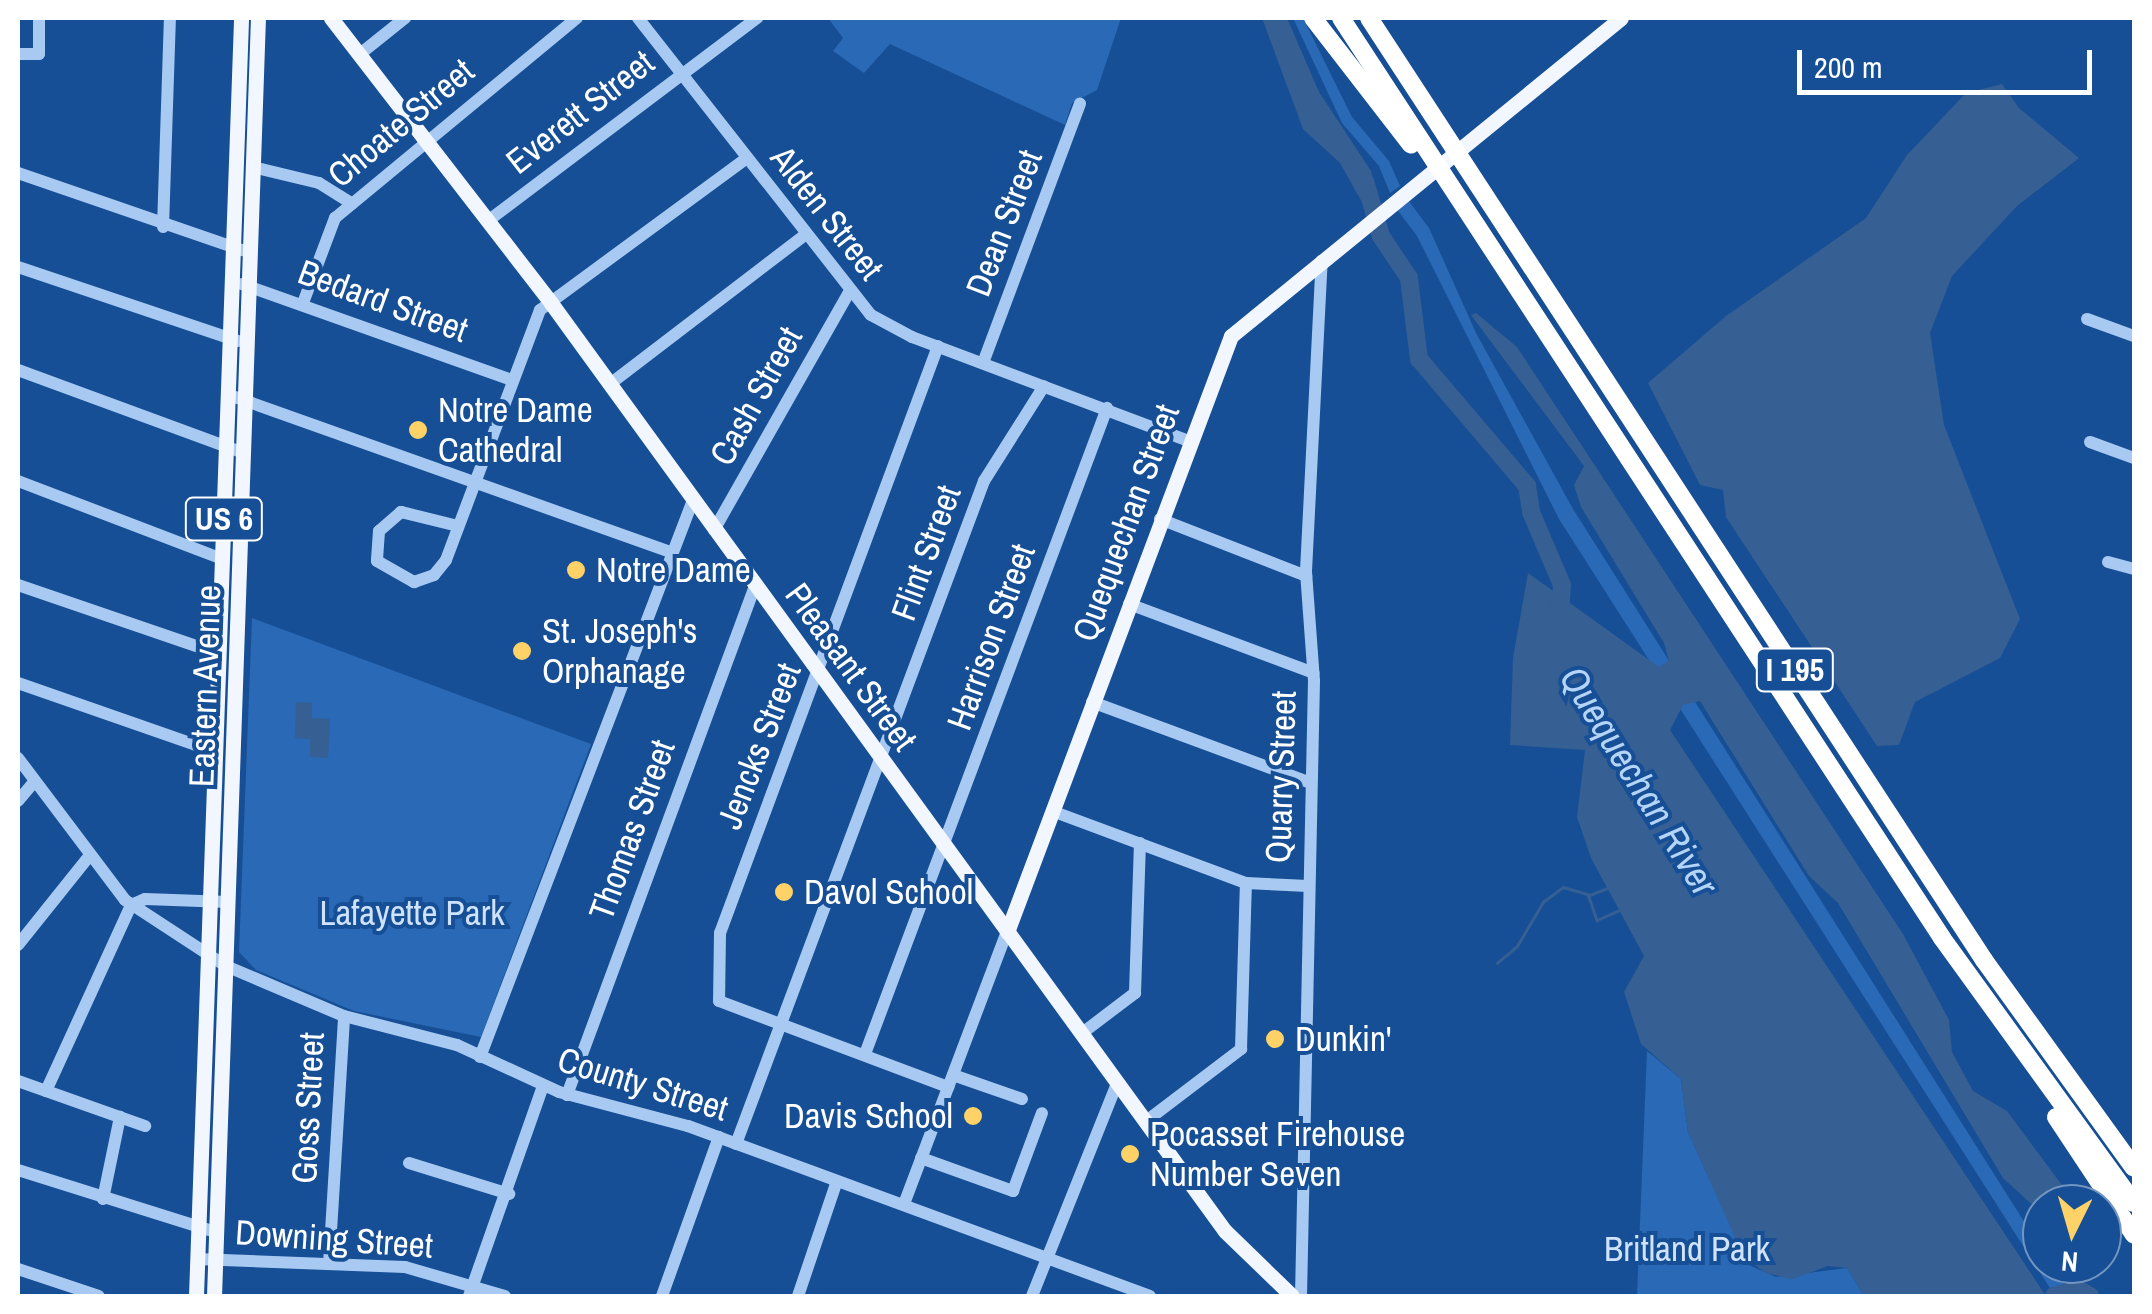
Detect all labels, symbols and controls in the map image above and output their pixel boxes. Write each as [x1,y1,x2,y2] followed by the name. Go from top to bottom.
[1802,30,2097,92] scale bar
[498,41,662,183] street label: Everett Street
[1814,47,1882,87] text: 200 m
[320,50,482,196] street label: Choate Street
[762,138,892,288] street label: Alden Street
[957,144,1051,302] street label: Dean Street
[293,251,473,351] street label: Bedard Street
[701,320,811,472] street label: Cash Street
[438,389,593,471] place label: Notre Dame Cathedral
[1064,399,1188,647] street label: Quequechan Street
[407,419,429,441] marker: Notre Dame Cathedral
[882,480,970,626] street label: Flint Street
[184,492,264,546] road number: US 6
[938,538,1044,736] street label: Harrison Street
[596,549,751,591] place label: Notre Dame
[565,559,587,581] marker: Notre Dame
[776,575,926,759] street label: Pleasant Street
[180,583,230,789] street label: Eastern Avenue
[542,610,697,692] place label: St. Joseph's Orphanage
[511,640,533,662] marker: St. Joseph's Orphanage
[1755,643,1835,697] road number: I 195
[708,657,810,835] street label: Jencks Street
[1550,658,1728,904] water label: Quequechan River
[1257,690,1305,864] street label: Quarry Street
[580,734,684,926] street label: Thomas Street
[804,871,973,913] place label: Davol School
[773,881,795,903] marker: Davol School
[319,892,505,934] park label: Lafayette Park
[1295,1018,1391,1060] place label: Dunkin'
[1264,1028,1286,1050] marker: Dunkin'
[283,1031,333,1185] street label: Goss Street
[553,1038,733,1130] street label: County Street
[784,1095,953,1137] place label: Davis School
[962,1105,984,1127] marker: Davis School
[1150,1113,1405,1195] place label: Pocasset Firehouse Number Seven
[1119,1143,1141,1165] marker: Pocasset Firehouse Number Seven
[2022,1184,2122,1284] north arrow
[234,1211,434,1267] street label: Downing Street
[1604,1228,1770,1270] park label: Britland Park
[2060,1242,2079,1282] text: N

